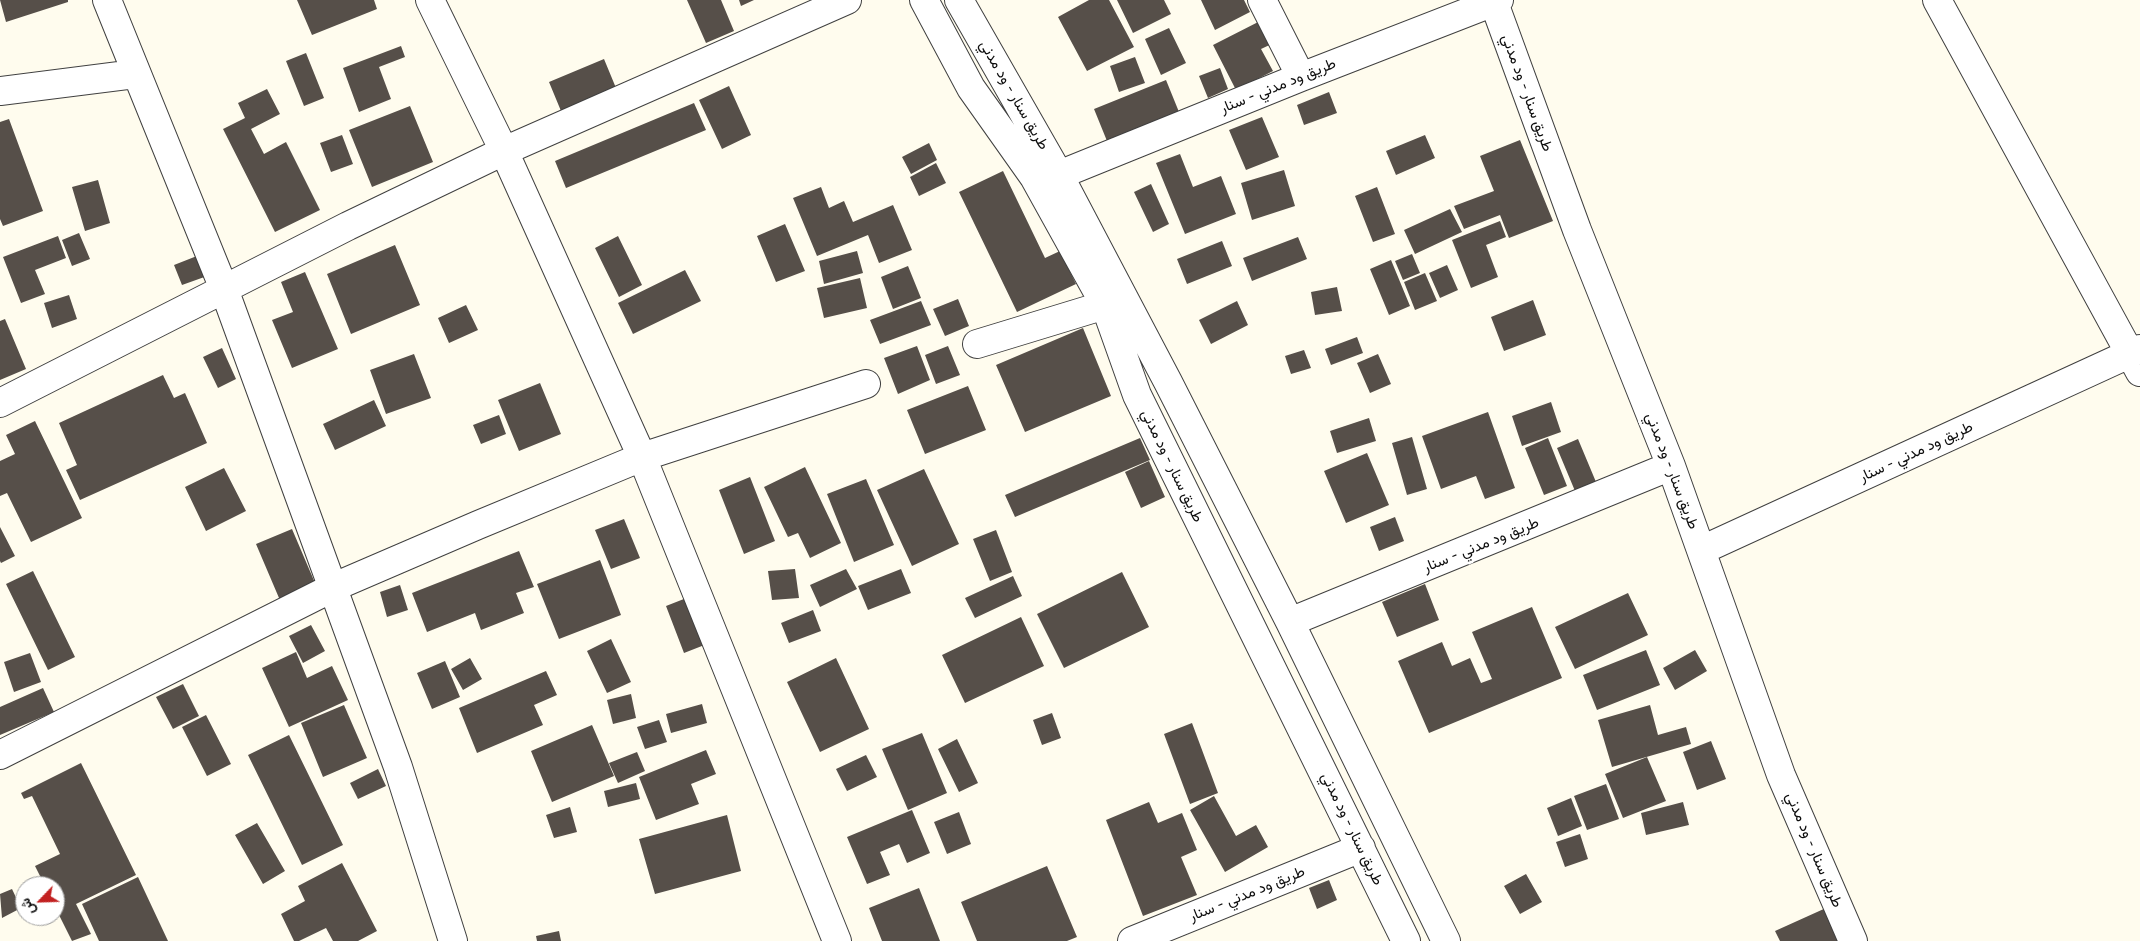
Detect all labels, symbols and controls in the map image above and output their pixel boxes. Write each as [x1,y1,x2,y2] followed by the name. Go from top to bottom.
[1497,32,1557,154] street label: طريق سنار - ود مدني
[975,37,1053,153] street label: طريق سنار - ود مدني
[1217,55,1339,117] street label: طريق ود مدني - سنار
[1137,407,1207,525] street label: طريق سنار - ود مدني
[1641,410,1703,532] street label: طريق سنار - ود مدني
[1856,418,1976,486] street label: طريق ود مدني - سنار
[1420,514,1542,576] street label: طريق ود مدني - سنار
[1317,770,1387,888] street label: طريق سنار - ود مدني
[1782,790,1846,910] street label: طريق سنار - ود مدني
[1186,863,1308,925] street label: طريق ود مدني - سنار
[15,876,65,926] north arrow
[16,896,38,918] text: ش

